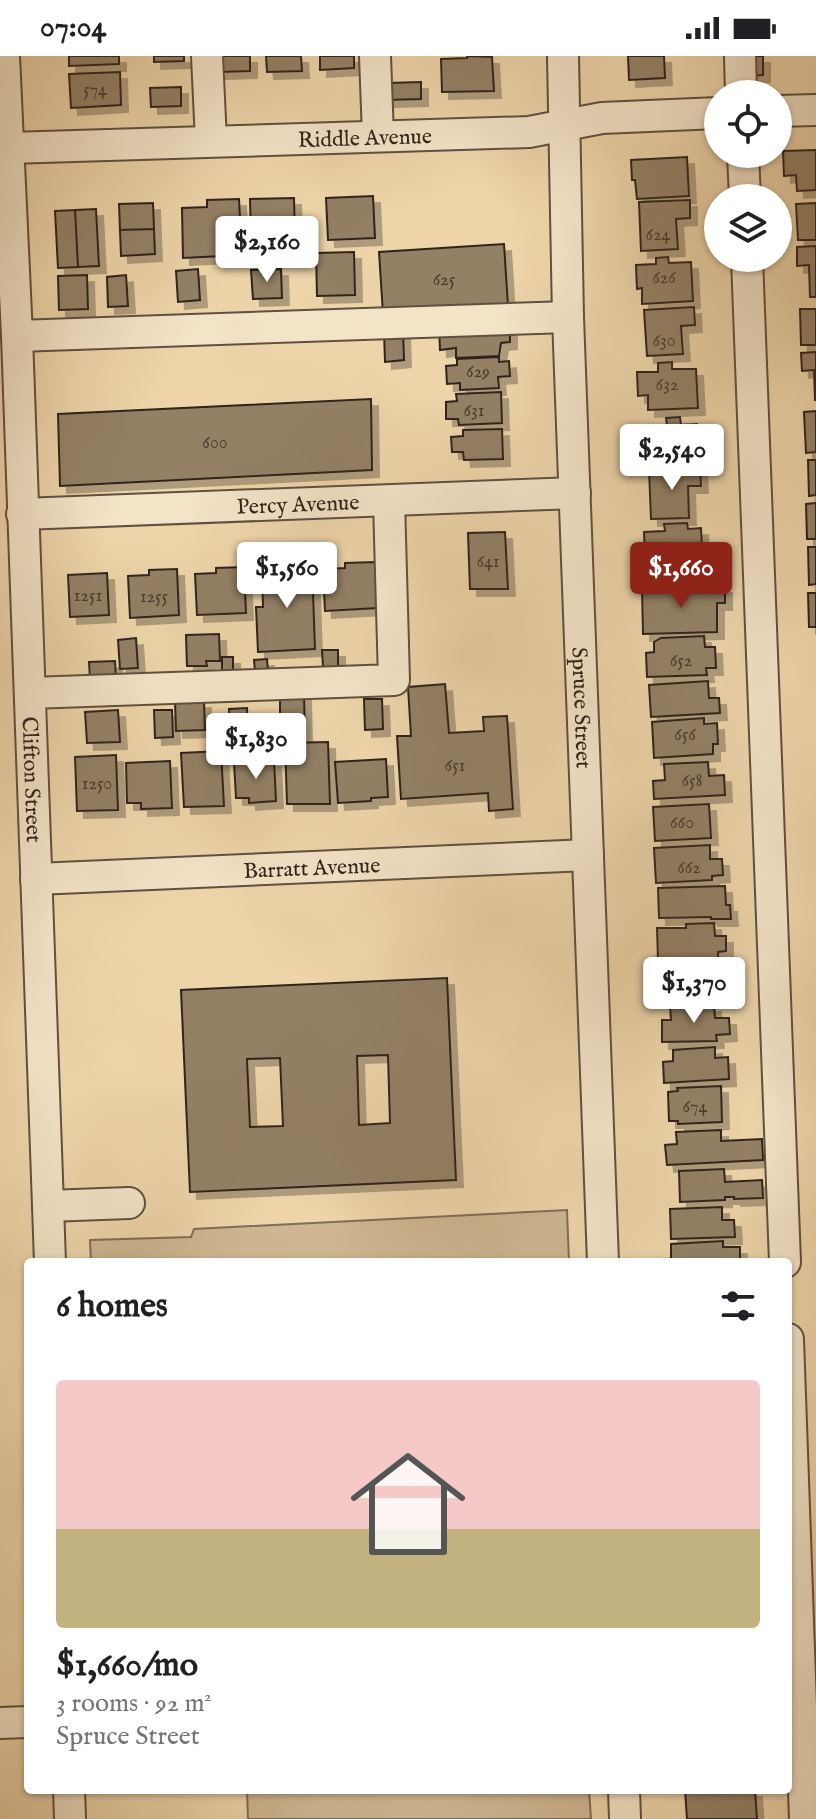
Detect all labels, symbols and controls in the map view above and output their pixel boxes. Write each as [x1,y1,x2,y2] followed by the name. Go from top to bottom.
[40,9,106,47] text: 07:04
[83,79,107,102] house number: 574
[704,80,792,272] map controls
[704,80,792,168] button: locate
[297,123,432,155] street label: Riddle Avenue
[704,184,792,272] button: layers
[202,216,332,284] pin: $2,160
[646,224,671,247] house number: 624
[234,225,300,258] text: $2,160
[652,267,676,290] house number: 626
[433,269,456,292] house number: 625
[652,330,676,353] house number: 630
[466,361,490,384] house number: 629
[656,374,678,397] house number: 632
[463,400,485,423] house number: 631
[607,424,737,492] pin: $2,540
[202,432,228,455] house number: 600
[638,433,706,466] text: $2,540
[236,489,360,522] street label: Percy Avenue
[222,542,352,610] pin: $1,560
[616,542,746,610] pin: $1,660
[255,551,319,584] text: $1,560
[476,551,500,574] house number: 641
[648,551,714,584] text: $1,660
[74,585,102,608] house number: 1251
[140,586,169,609] house number: 1255
[564,646,597,770] street label: Spruce Street
[670,650,692,673] house number: 652
[191,713,321,781] pin: $1,830
[15,716,47,843] street label: Clifton Street
[224,722,288,755] text: $1,830
[674,724,696,747] house number: 656
[445,755,465,778] house number: 651
[681,770,703,793] house number: 658
[82,773,112,796] house number: 1250
[670,812,694,835] house number: 660
[243,852,381,886] street label: Barratt Avenue
[677,857,701,880] house number: 662
[629,957,759,1025] pin: $1,370
[661,966,727,999] text: $1,370
[683,1096,708,1119] house number: 674
[716,1284,760,1328] icon: filters
[56,1285,168,1328] text: 6 homes
[336,1432,480,1576] icon: home
[56,1644,198,1687] text: $1,660/mo
[56,1687,212,1720] text: 3 rooms · 92 m²
[56,1720,200,1753] text: Spruce Street

